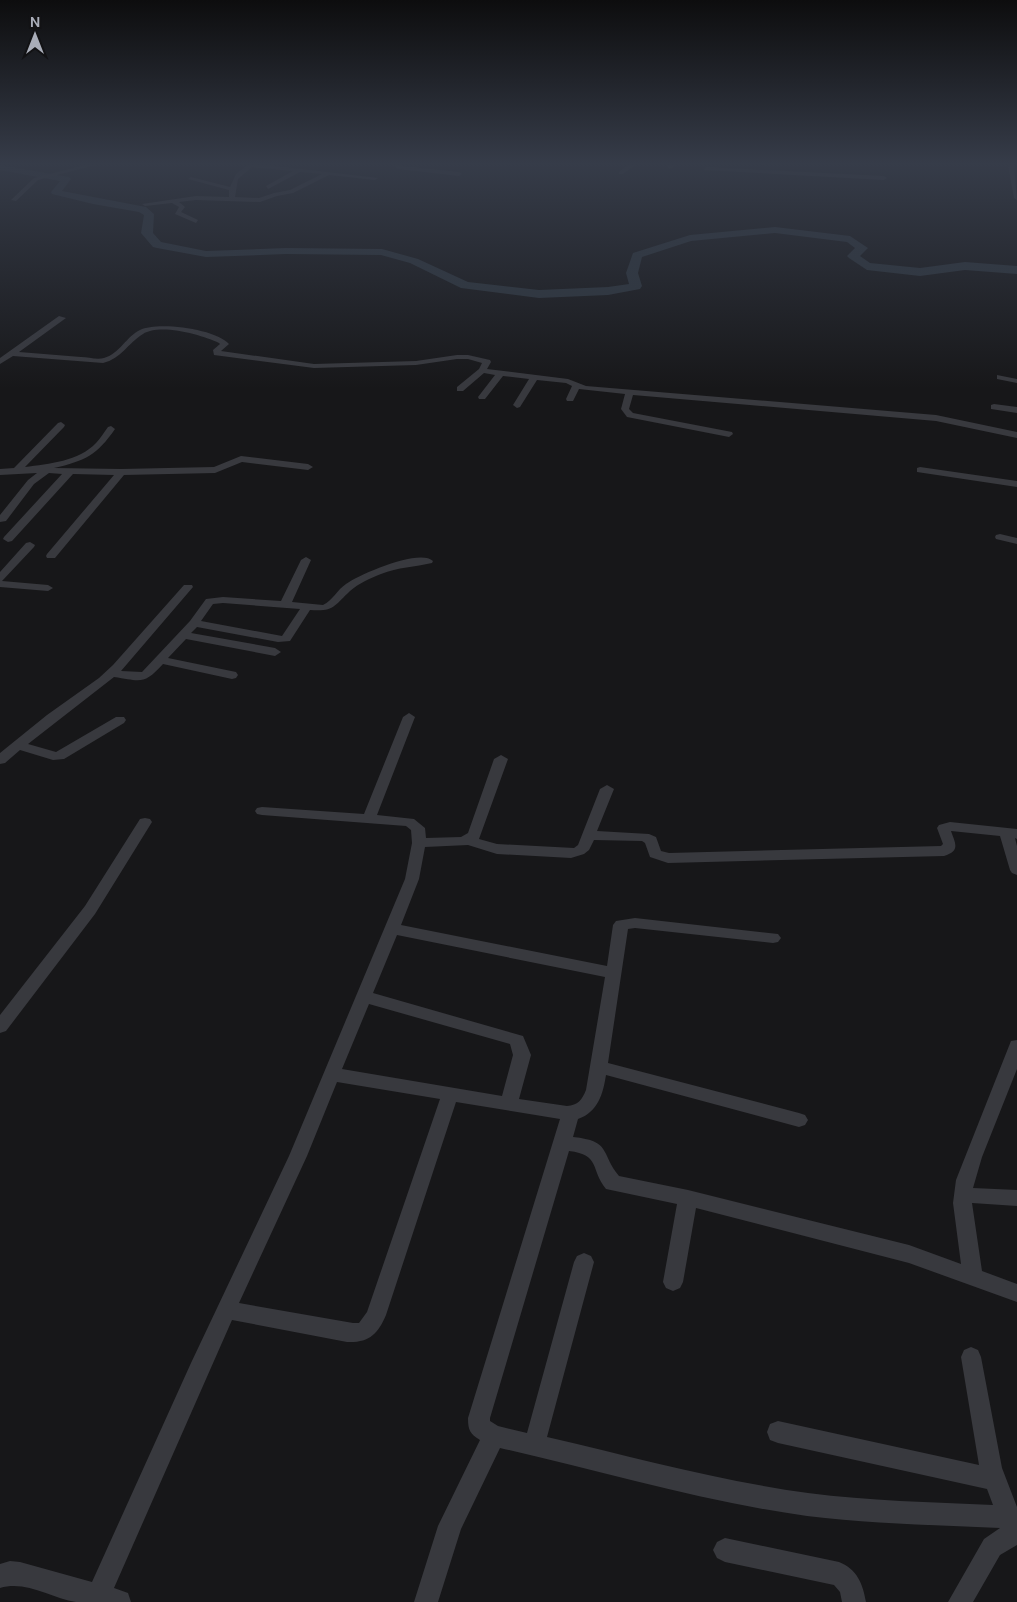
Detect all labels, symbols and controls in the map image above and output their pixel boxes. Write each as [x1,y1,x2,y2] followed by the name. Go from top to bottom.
[10,10,60,60] north arrow
[30,13,40,31] text: N

